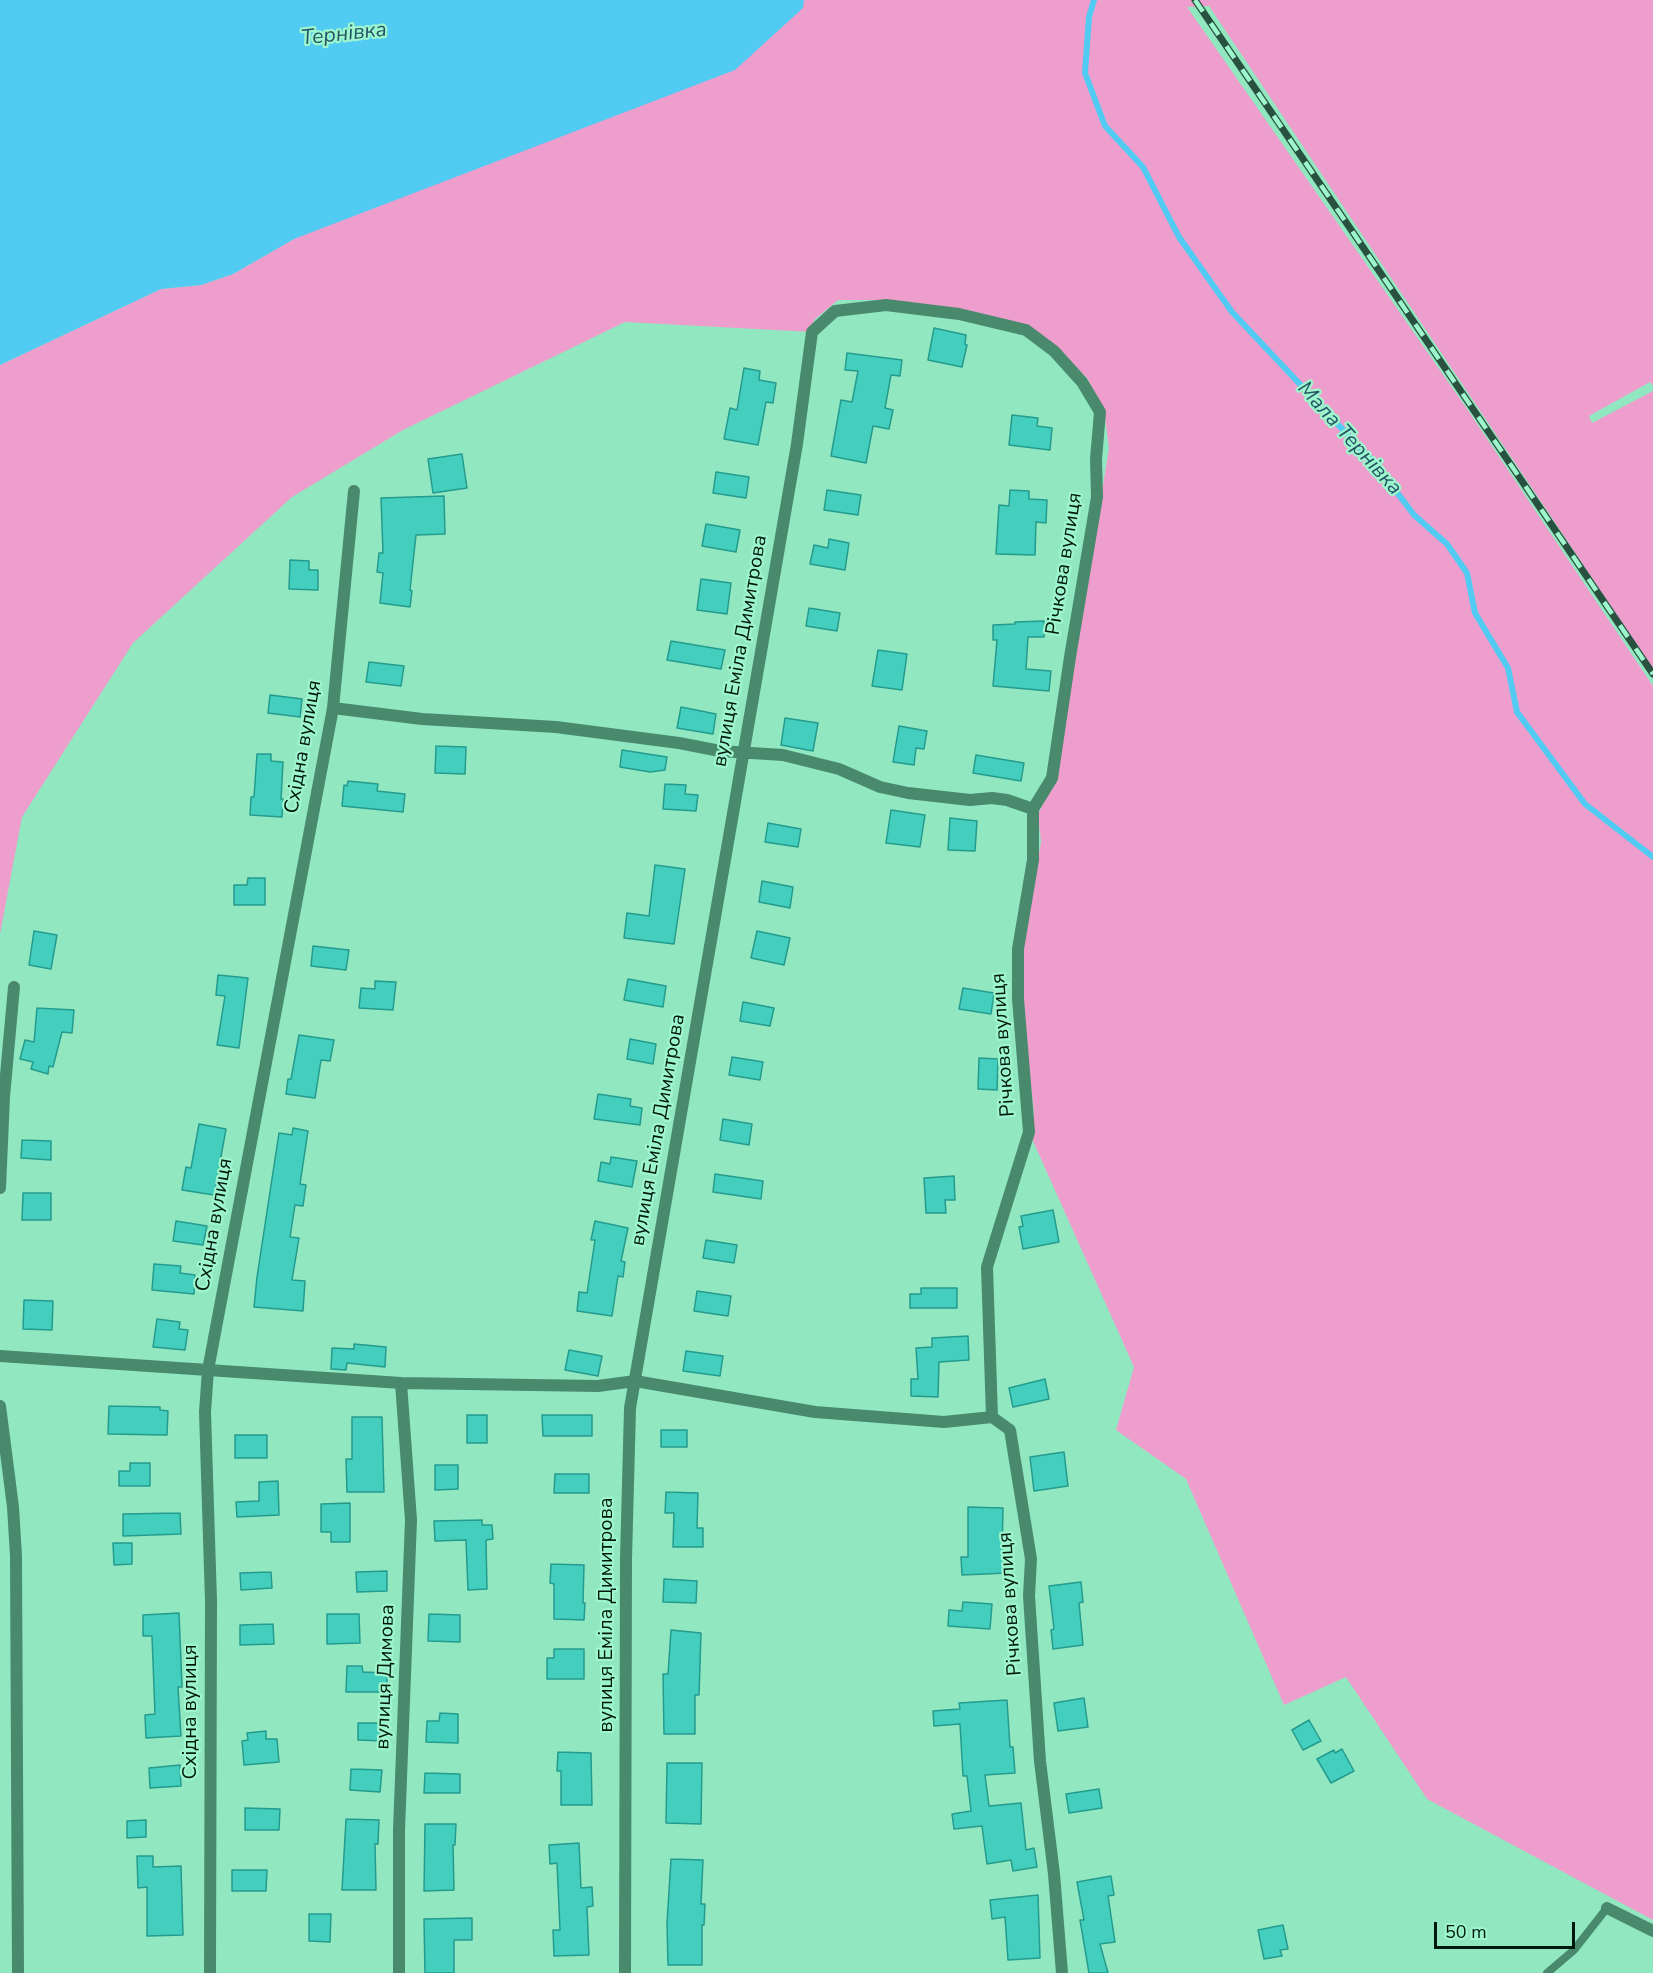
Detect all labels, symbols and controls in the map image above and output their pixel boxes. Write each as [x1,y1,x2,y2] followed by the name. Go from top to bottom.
[300,18,388,52] water label: Тернівка
[1291,377,1407,501] water label: Мала Тернівка
[1042,491,1088,637] street label: Річкова вулиця
[709,533,773,769] street label: вулиця Еміла Димитрова
[280,678,328,816] street label: Східна вулиця
[987,972,1021,1118] street label: Річкова вулиця
[627,1012,691,1248] street label: вулиця Еміла Димитрова
[191,1156,239,1294] street label: Східна вулиця
[595,1498,619,1732] street label: вулиця Еміла Димитрова
[994,1531,1028,1677] street label: Річкова вулиця
[371,1604,401,1750] street label: вулиця Димова
[179,1644,203,1780] street label: Східна вулиця
[1437,1910,1578,1948] scale bar
[1445,1920,1487,1944] text: 50 m

